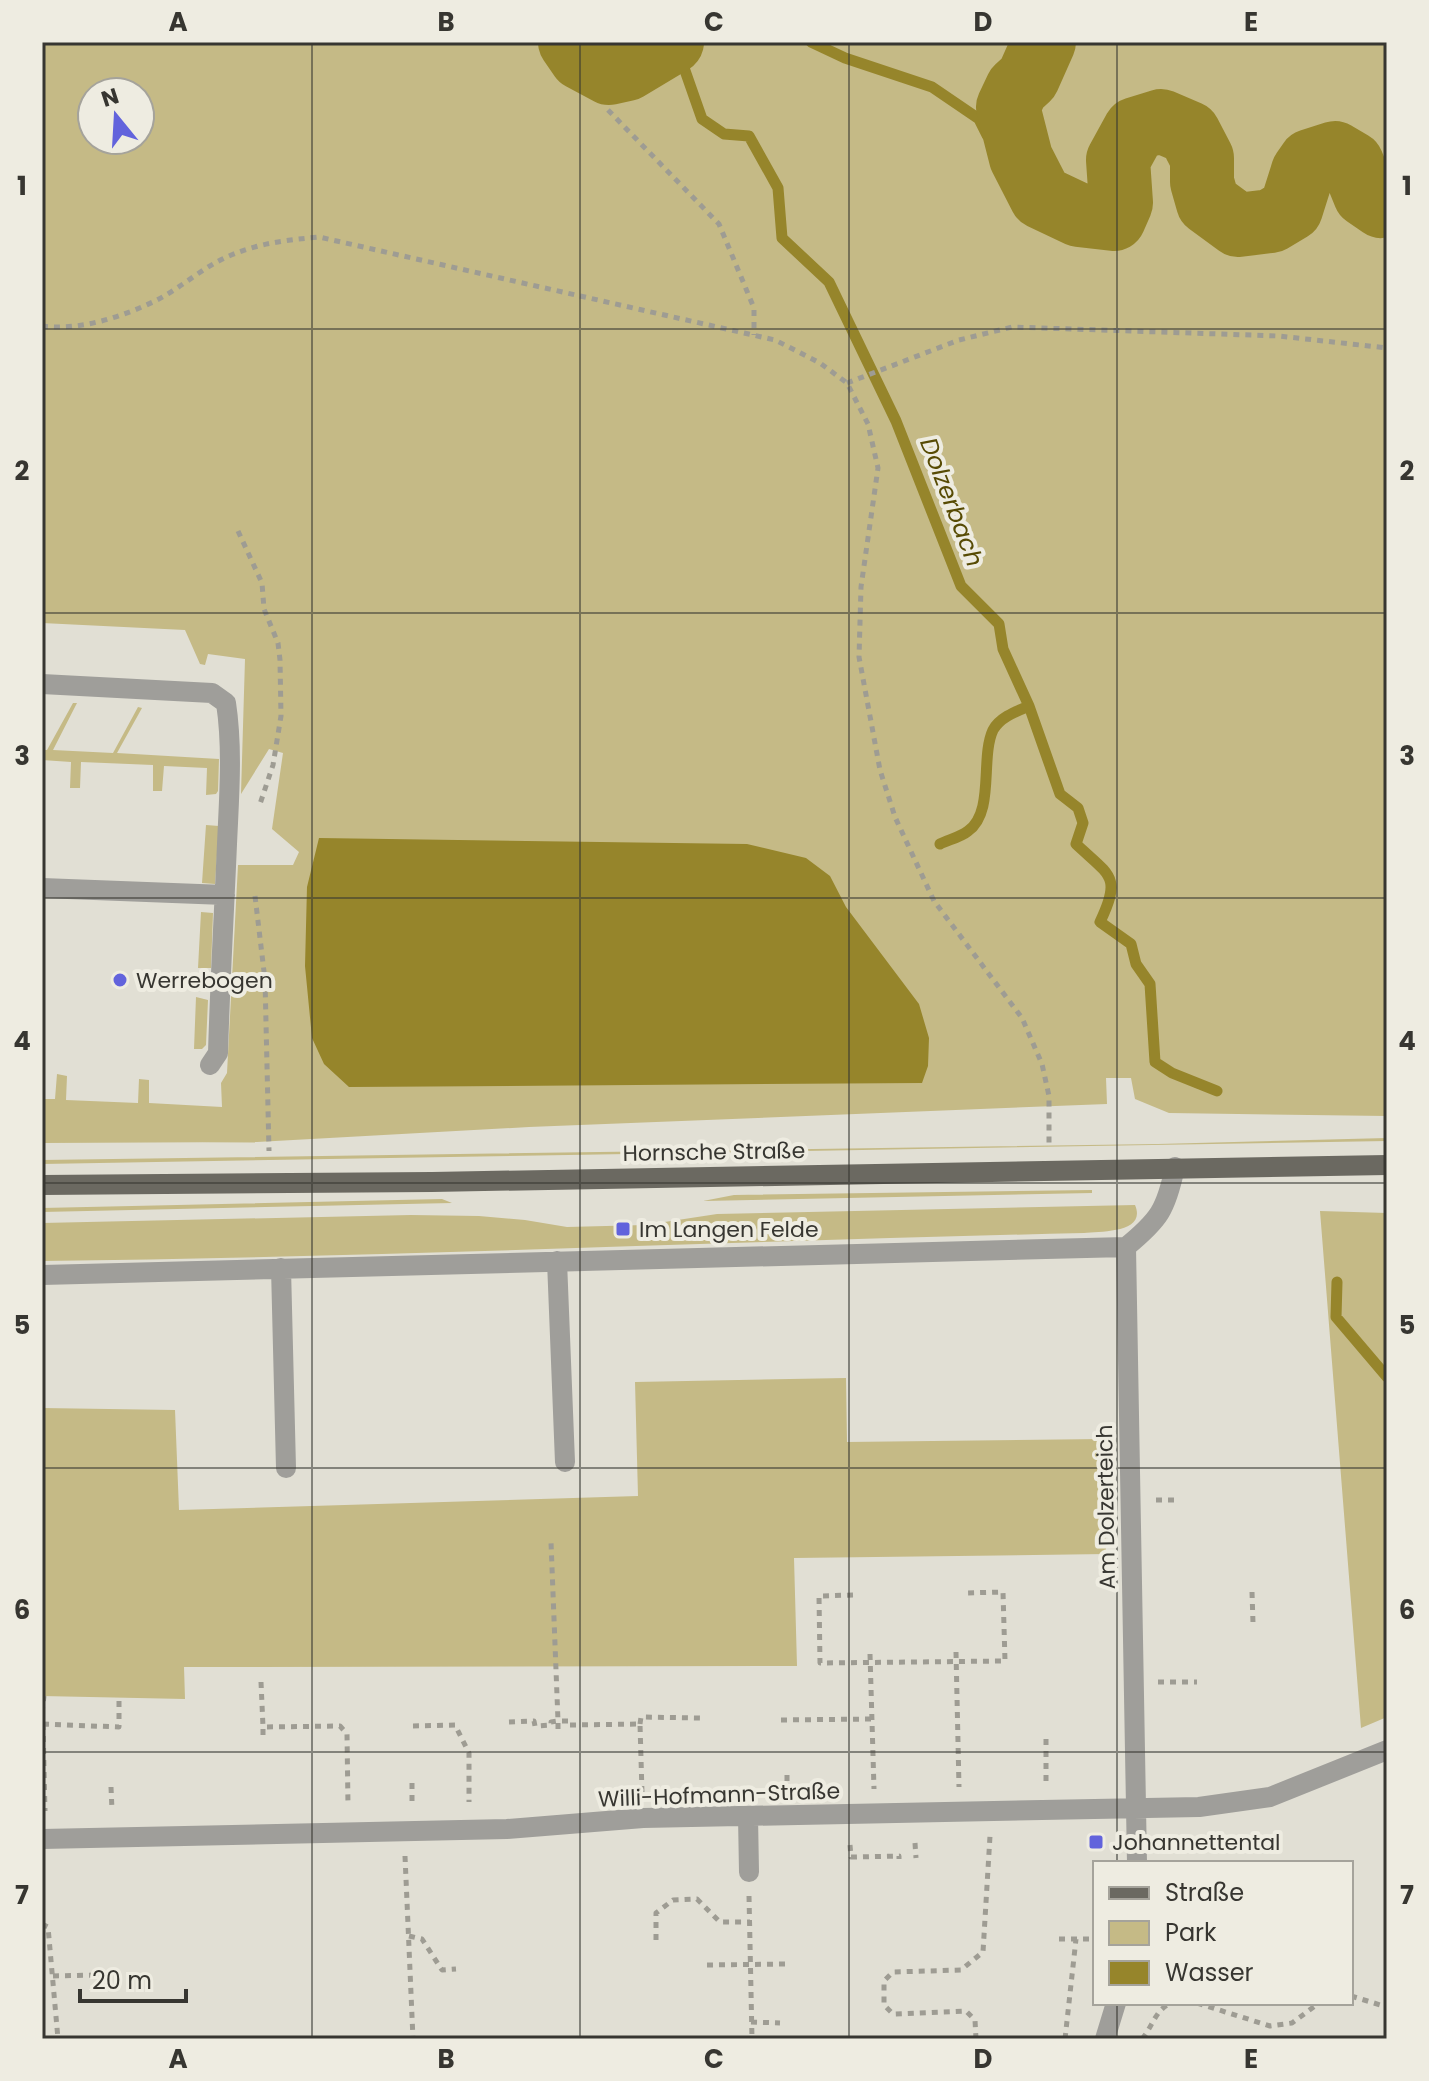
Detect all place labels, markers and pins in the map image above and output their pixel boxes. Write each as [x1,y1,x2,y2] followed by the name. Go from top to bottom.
[136,965,273,996] place label: Werrebogen
[111,971,129,989] marker: Werrebogen
[639,1214,819,1245] place label: Im Langen Felde
[614,1220,632,1238] marker: Im Langen Felde
[1112,1827,1281,1858] place label: Johannettental
[1087,1833,1105,1851] marker: Johannettental

